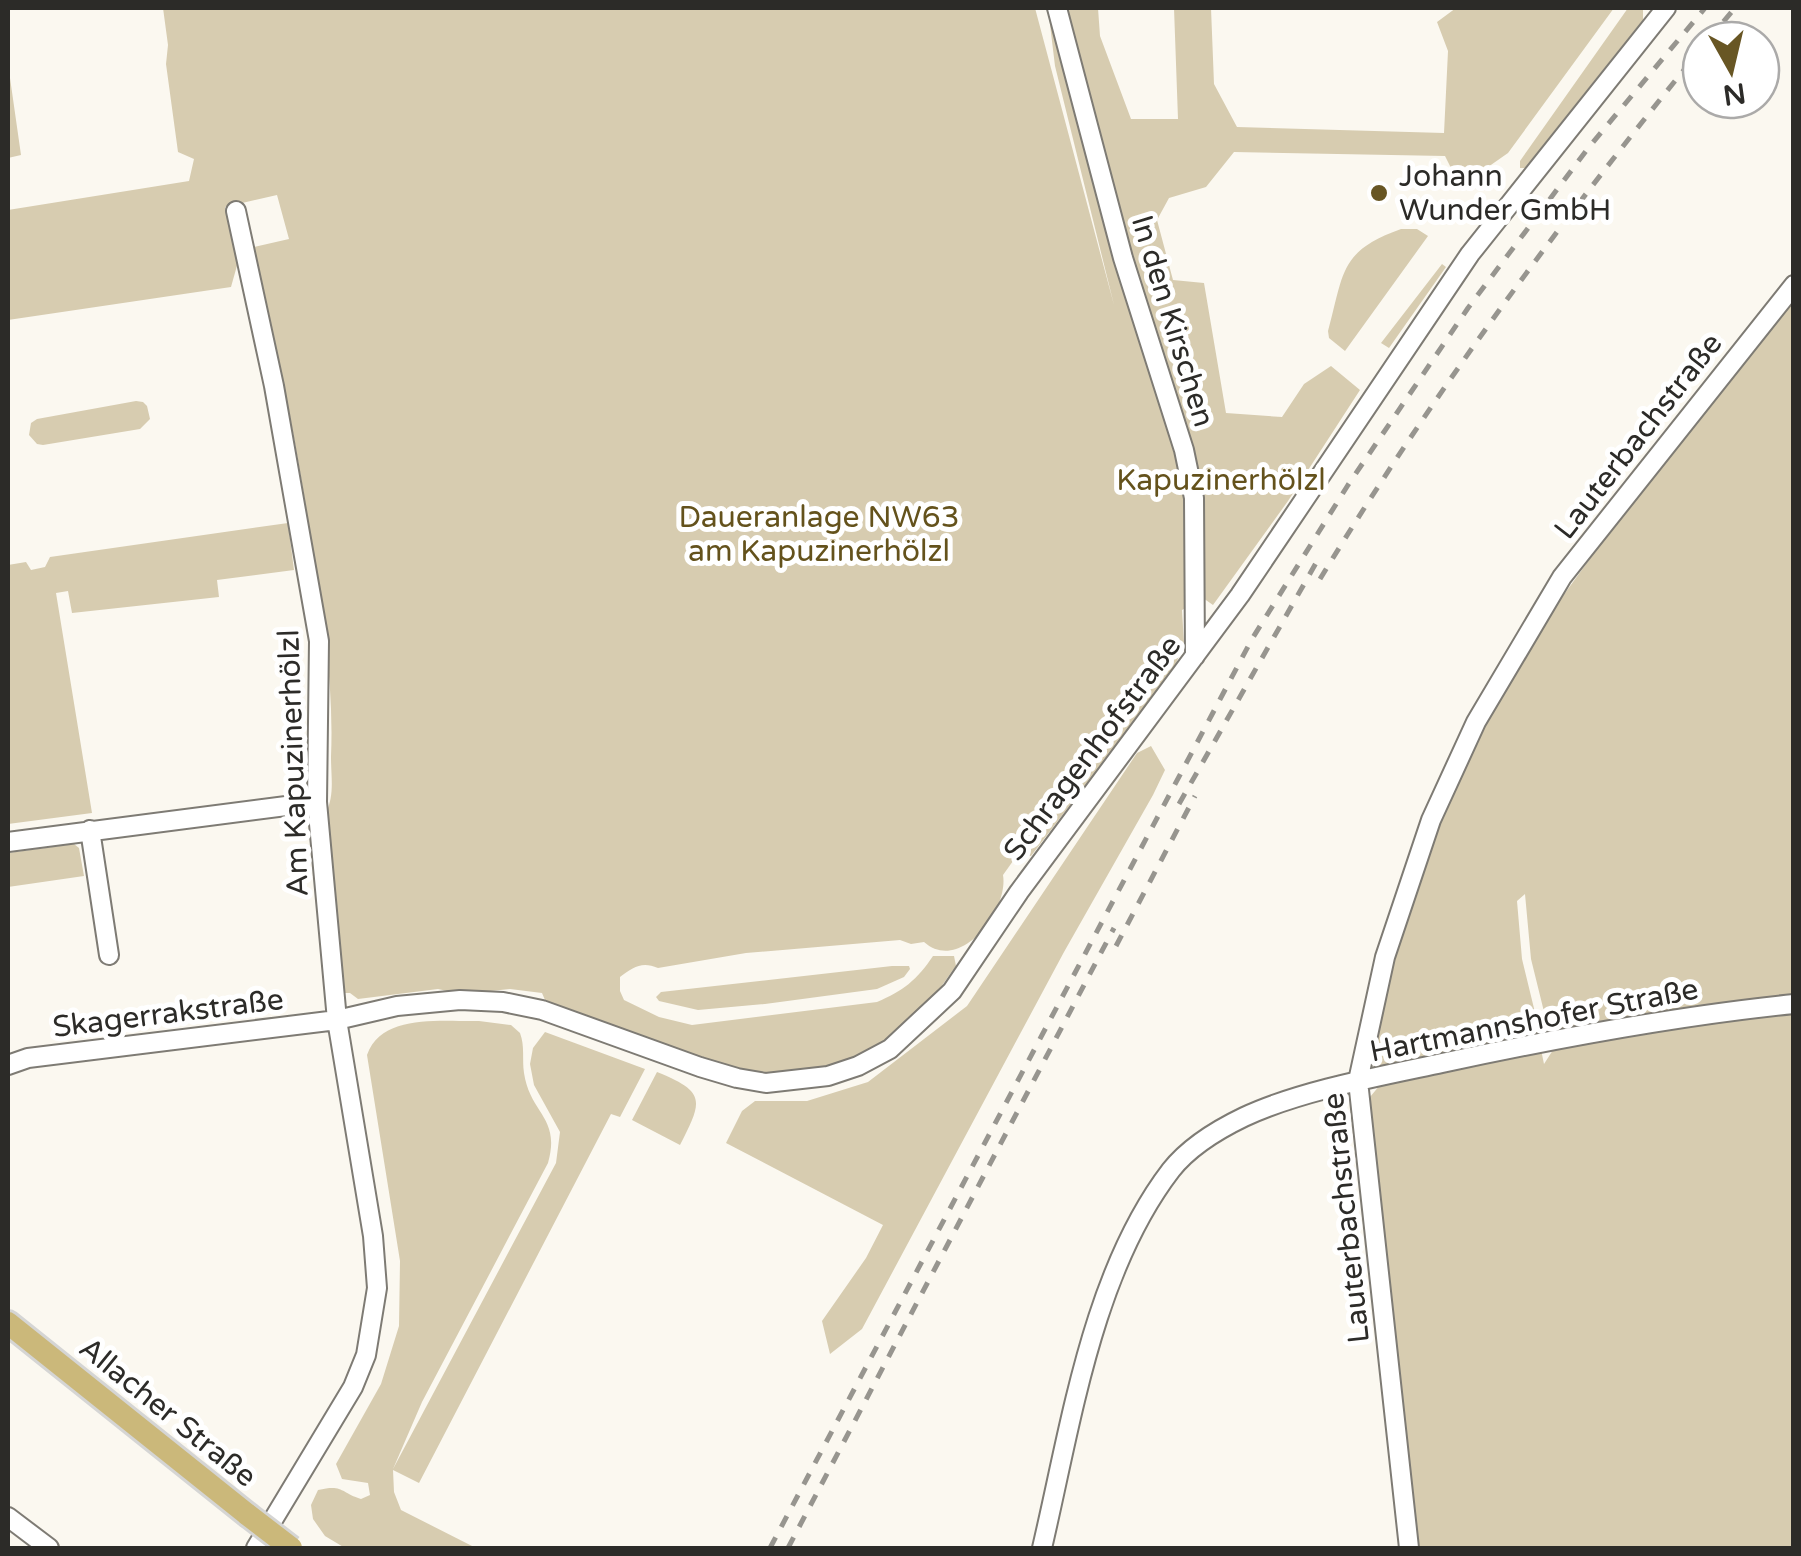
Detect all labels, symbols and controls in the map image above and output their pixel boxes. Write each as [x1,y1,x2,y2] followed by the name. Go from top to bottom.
[1681,20,1781,120] north arrow
[1721,75,1748,112] text: N
[1399,158,1611,229] place label: Johann Wunder GmbH
[1368,182,1390,204] marker: Johann Wunder GmbH
[1123,211,1222,431] street label: In den Kirschen
[1546,326,1730,547] street label: Lauterbachstraße
[1116,462,1326,499] park label: Kapuzinerhölzl
[679,499,959,570] park label: Daueranlage NW63 am Kapuzinerhölzl
[996,628,1189,868] street label: Schragenhofstraße
[270,629,317,897] street label: Am Kapuzinerhölzl
[1367,970,1701,1071] street label: Hartmannshofer Straße
[50,981,286,1046] street label: Skagerrakstraße
[1315,1091,1378,1345] street label: Lauterbachstraße
[72,1330,264,1495] street label: Allacher Straße

